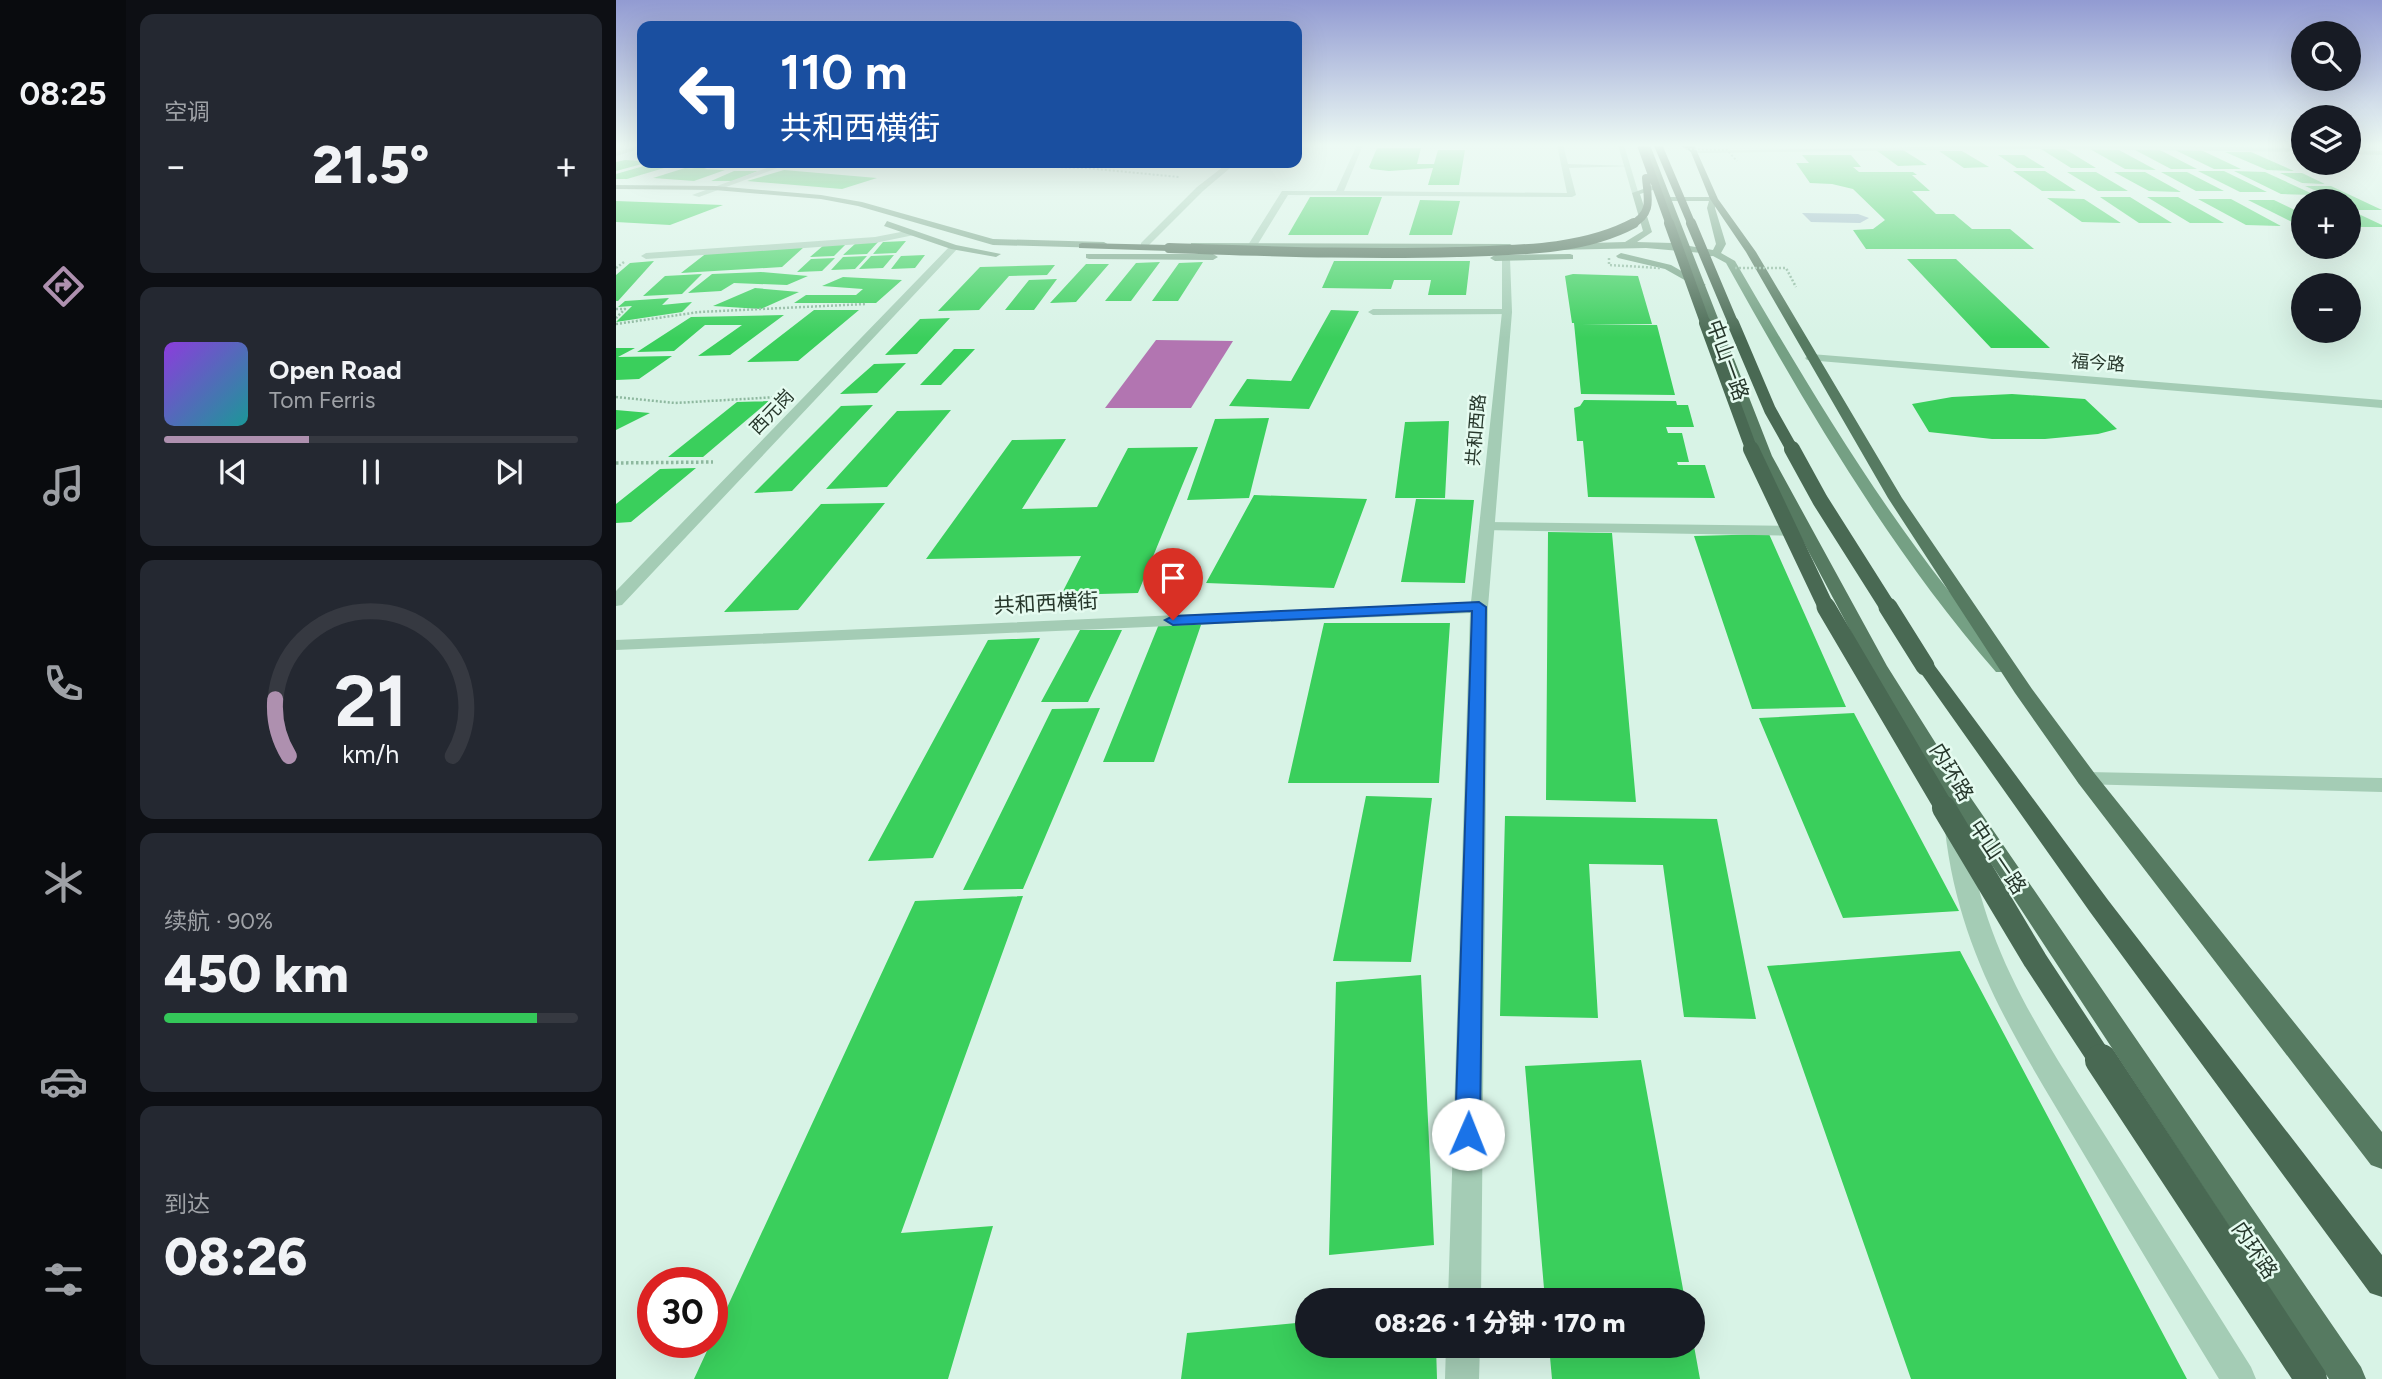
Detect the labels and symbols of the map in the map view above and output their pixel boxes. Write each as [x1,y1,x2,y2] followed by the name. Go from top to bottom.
[1702,316,1754,404] street label: 中山一路
[2070,350,2126,376] street label: 福今路
[745,385,799,439] street label: 西元岗
[1462,393,1490,467] street label: 共和西路
[1143,548,1203,620] pin
[993,588,1099,618] street label: 共和西横街
[1925,739,1979,805] street label: 内环路
[1964,815,2032,899] street label: 中山一路
[1431,1097,1505,1171] position arrow
[2227,1217,2283,1283] street label: 内环路
[637,1267,728,1358] speed limit sign: 30

